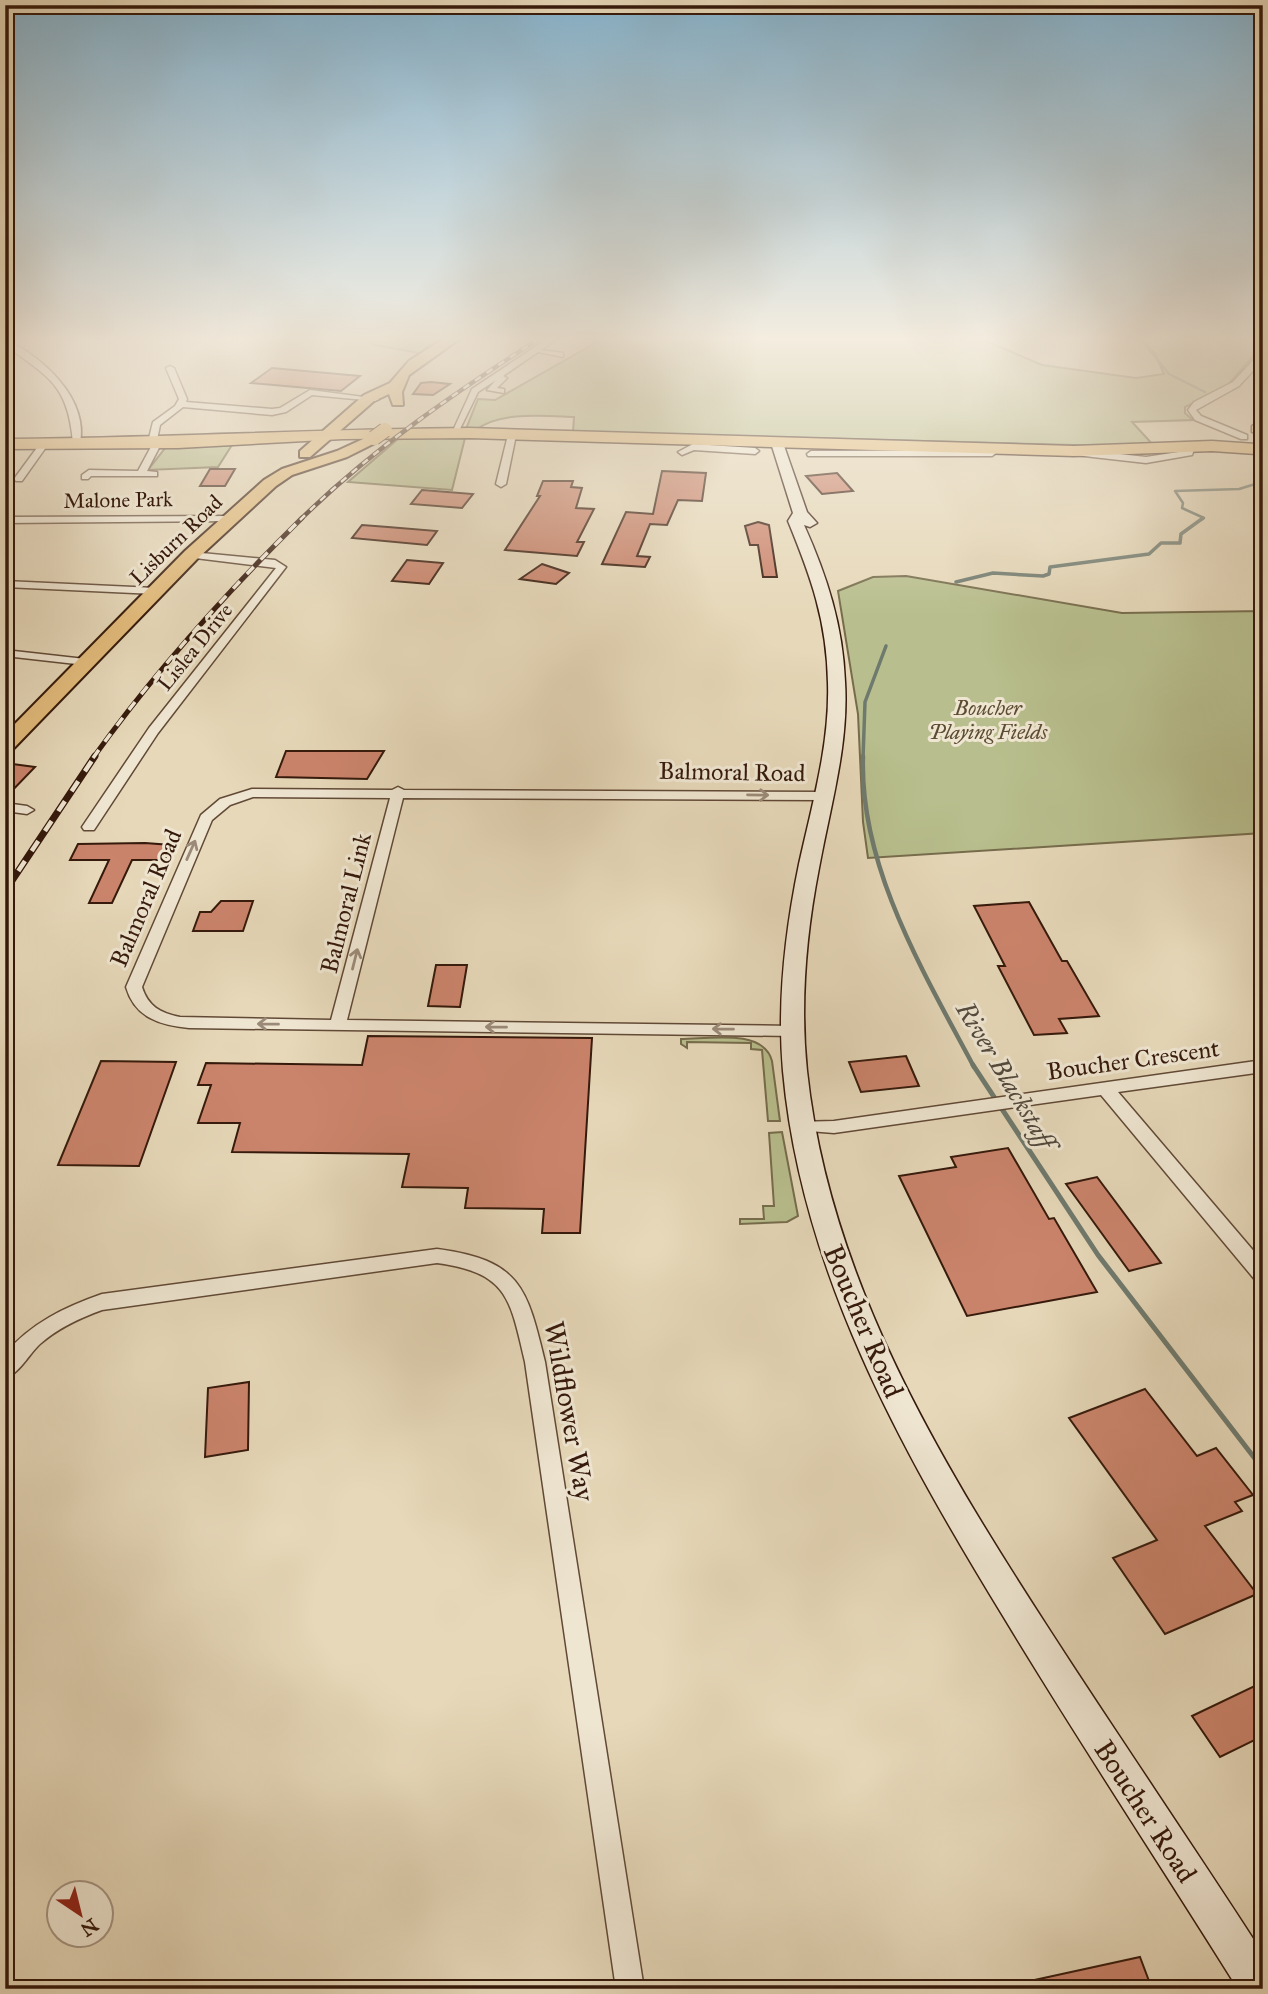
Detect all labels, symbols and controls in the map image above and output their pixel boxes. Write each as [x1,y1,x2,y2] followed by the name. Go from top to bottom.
[63,486,173,514] street label: Malone Park
[124,489,228,591] street label: Lisburn Road
[152,598,238,696] street label: Lislea Drive
[929,695,1048,745] park label: Boucher Playing Fields
[658,756,806,788] street label: Balmoral Road
[746,789,769,802] one-way arrow
[104,825,188,971] street label: Balmoral Road
[314,829,378,977] street label: Balmoral Link
[185,840,198,861] one-way arrow
[349,948,362,971] one-way arrow
[947,995,1066,1162] water label: River Blackstaff
[257,1017,280,1031] one-way arrow
[485,1020,508,1034] one-way arrow
[712,1022,735,1036] one-way arrow
[1045,1033,1222,1087] street label: Boucher Crescent
[816,1239,911,1403] street label: Boucher Road
[536,1318,603,1505] street label: Wildflower Way
[1087,1733,1205,1889] street label: Boucher Road
[46,1878,116,1948] north arrow
[76,1913,103,1942] text: N

